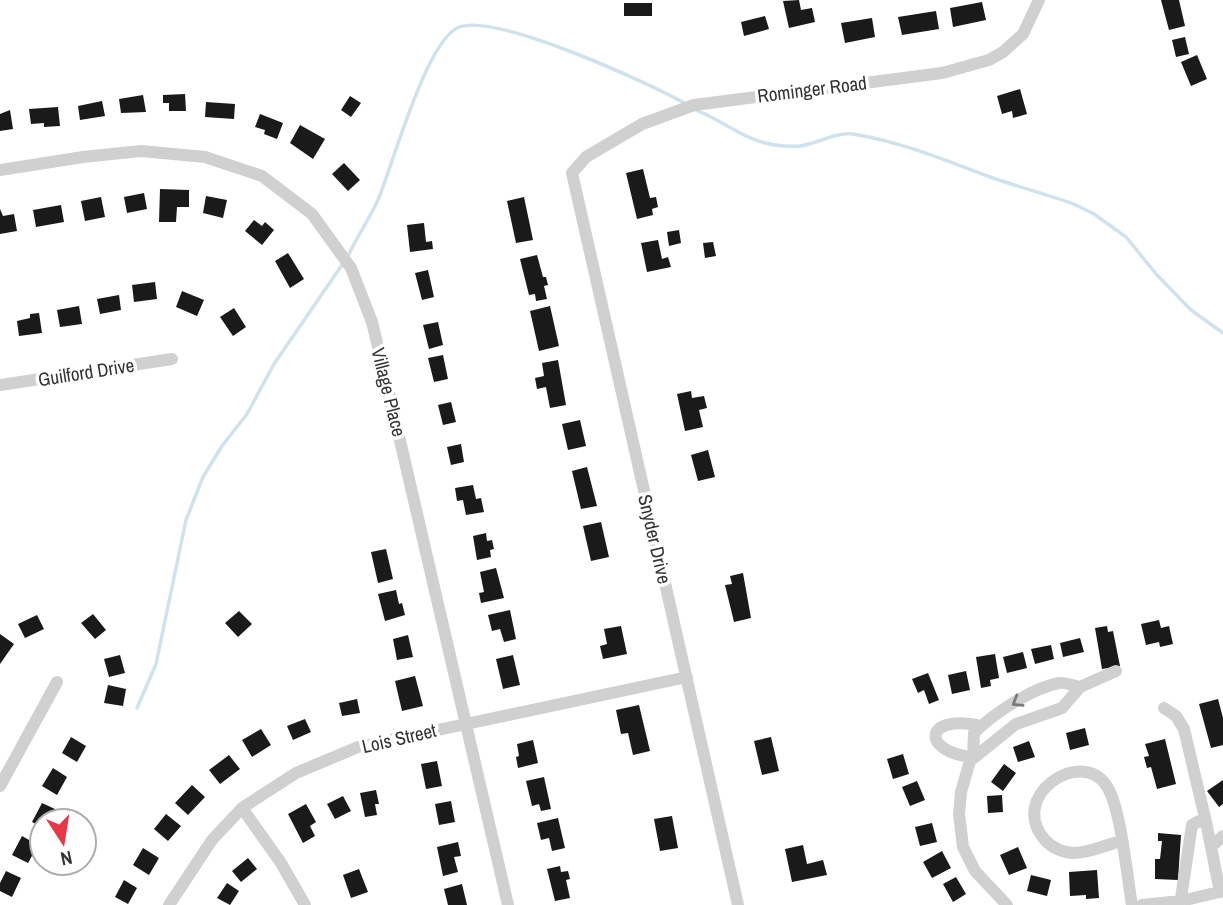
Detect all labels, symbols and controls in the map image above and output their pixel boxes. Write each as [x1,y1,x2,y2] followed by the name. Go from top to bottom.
[756,69,868,109] street label: Rominger Road
[365,345,413,439] street label: Village Place
[36,352,136,392] street label: Guilford Drive
[632,492,678,586] street label: Snyder Drive
[1011,694,1024,707] one-way arrow
[359,717,439,759] street label: Lois Street
[28,807,98,877] north arrow
[58,845,75,873] text: N

